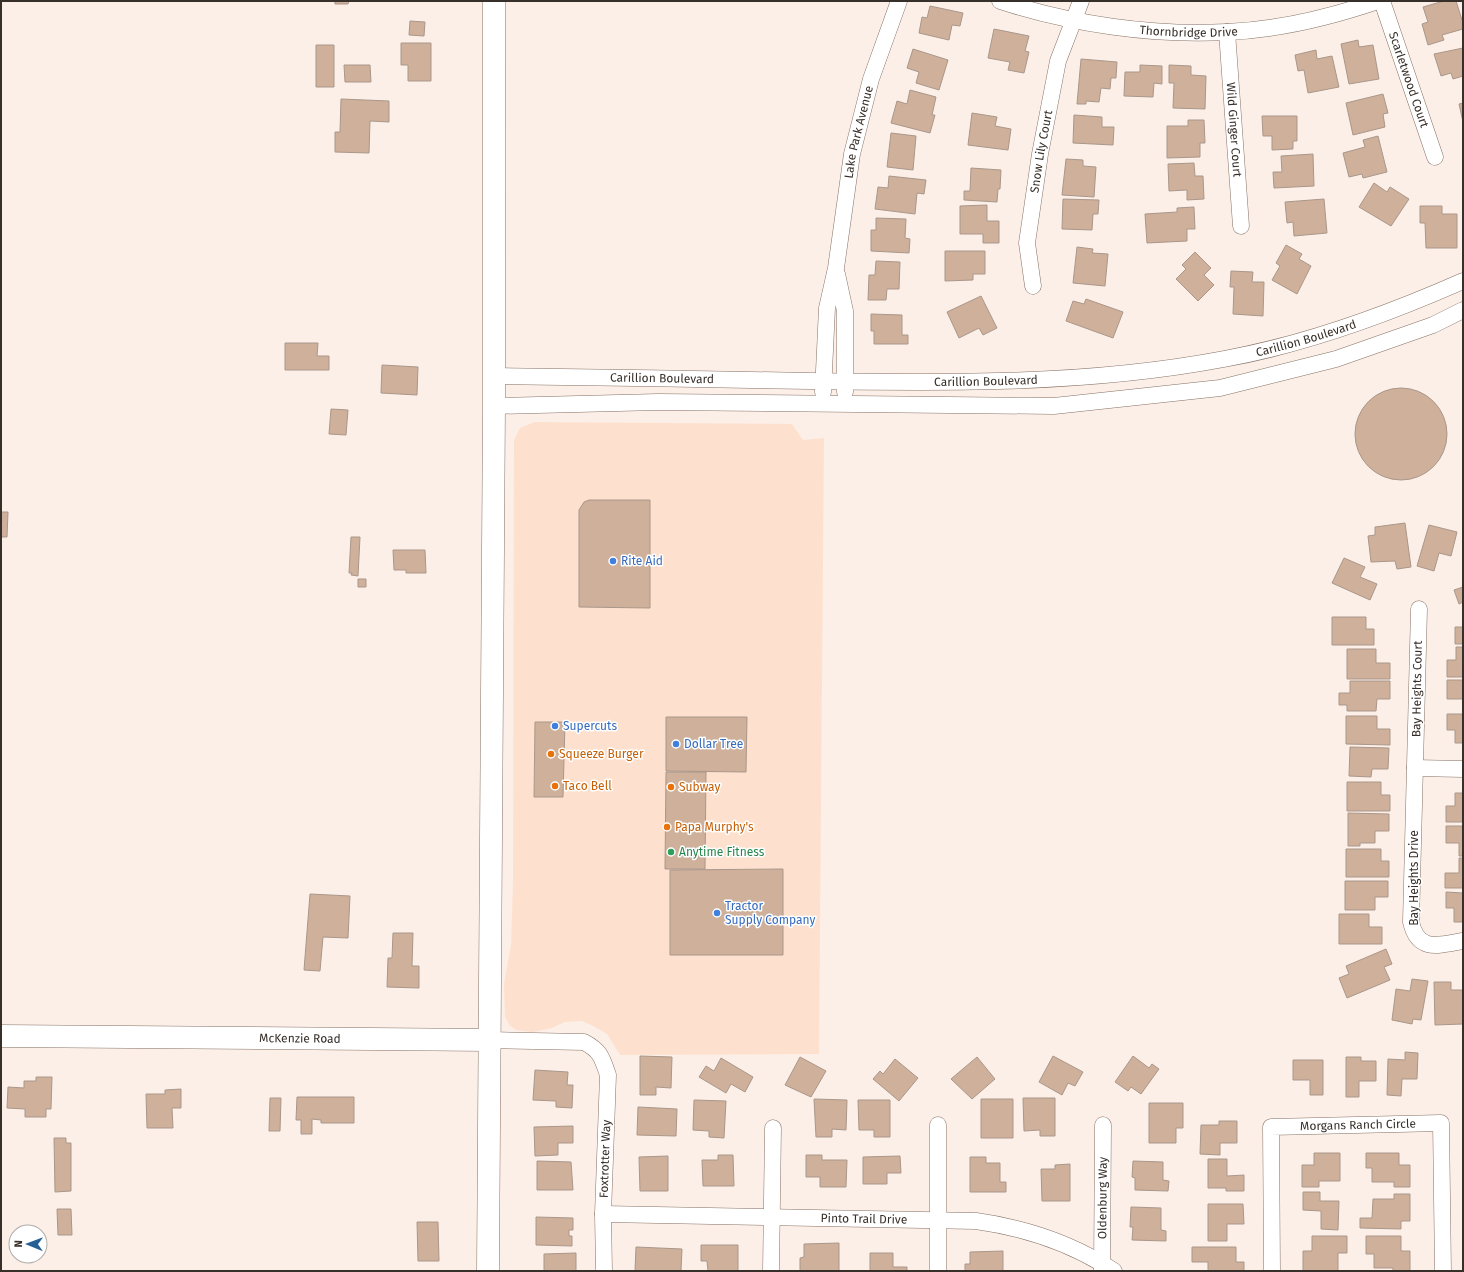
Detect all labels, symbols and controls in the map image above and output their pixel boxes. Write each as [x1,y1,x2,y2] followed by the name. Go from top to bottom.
[1139,23,1238,40] street label: Thornbridge Drive
[1386,30,1432,130] street label: Scarletwood Court
[1224,82,1245,178] street label: Wild Ginger Court
[842,84,876,179] street label: Lake Park Avenue
[1027,108,1055,194] street label: Snow Lily Court
[1254,317,1358,359] street label: Carillion Boulevard
[610,370,714,386] street label: Carillion Boulevard
[934,373,1038,389] street label: Carillion Boulevard
[621,554,663,568] place label: Rite Aid
[608,556,618,566] marker: Rite Aid
[1409,640,1425,737] street label: Bay Heights Court
[563,719,617,733] place label: Supercuts
[550,721,560,731] marker: Supercuts
[684,737,743,751] place label: Dollar Tree
[671,739,681,749] marker: Dollar Tree
[559,747,644,761] place label: Squeeze Burger
[546,749,556,759] marker: Squeeze Burger
[563,779,612,793] place label: Taco Bell
[679,780,720,794] place label: Subway
[550,781,560,791] marker: Taco Bell
[666,782,676,792] marker: Subway
[675,820,754,834] place label: Papa Murphy's
[662,822,672,832] marker: Papa Murphy's
[1407,830,1421,926] street label: Bay Heights Drive
[679,845,765,859] place label: Anytime Fitness
[666,847,676,857] marker: Anytime Fitness
[725,899,816,927] place label: Tractor Supply Company
[712,908,722,918] marker: Tractor Supply Company
[259,1031,341,1046] street label: McKenzie Road
[1300,1117,1416,1133] street label: Morgans Ranch Circle
[597,1119,613,1198] street label: Foxtrotter Way
[1095,1157,1110,1239] street label: Oldenburg Way
[820,1211,907,1227] street label: Pinto Trail Drive
[8,1224,48,1264] north arrow
[12,1240,25,1248] text: N

